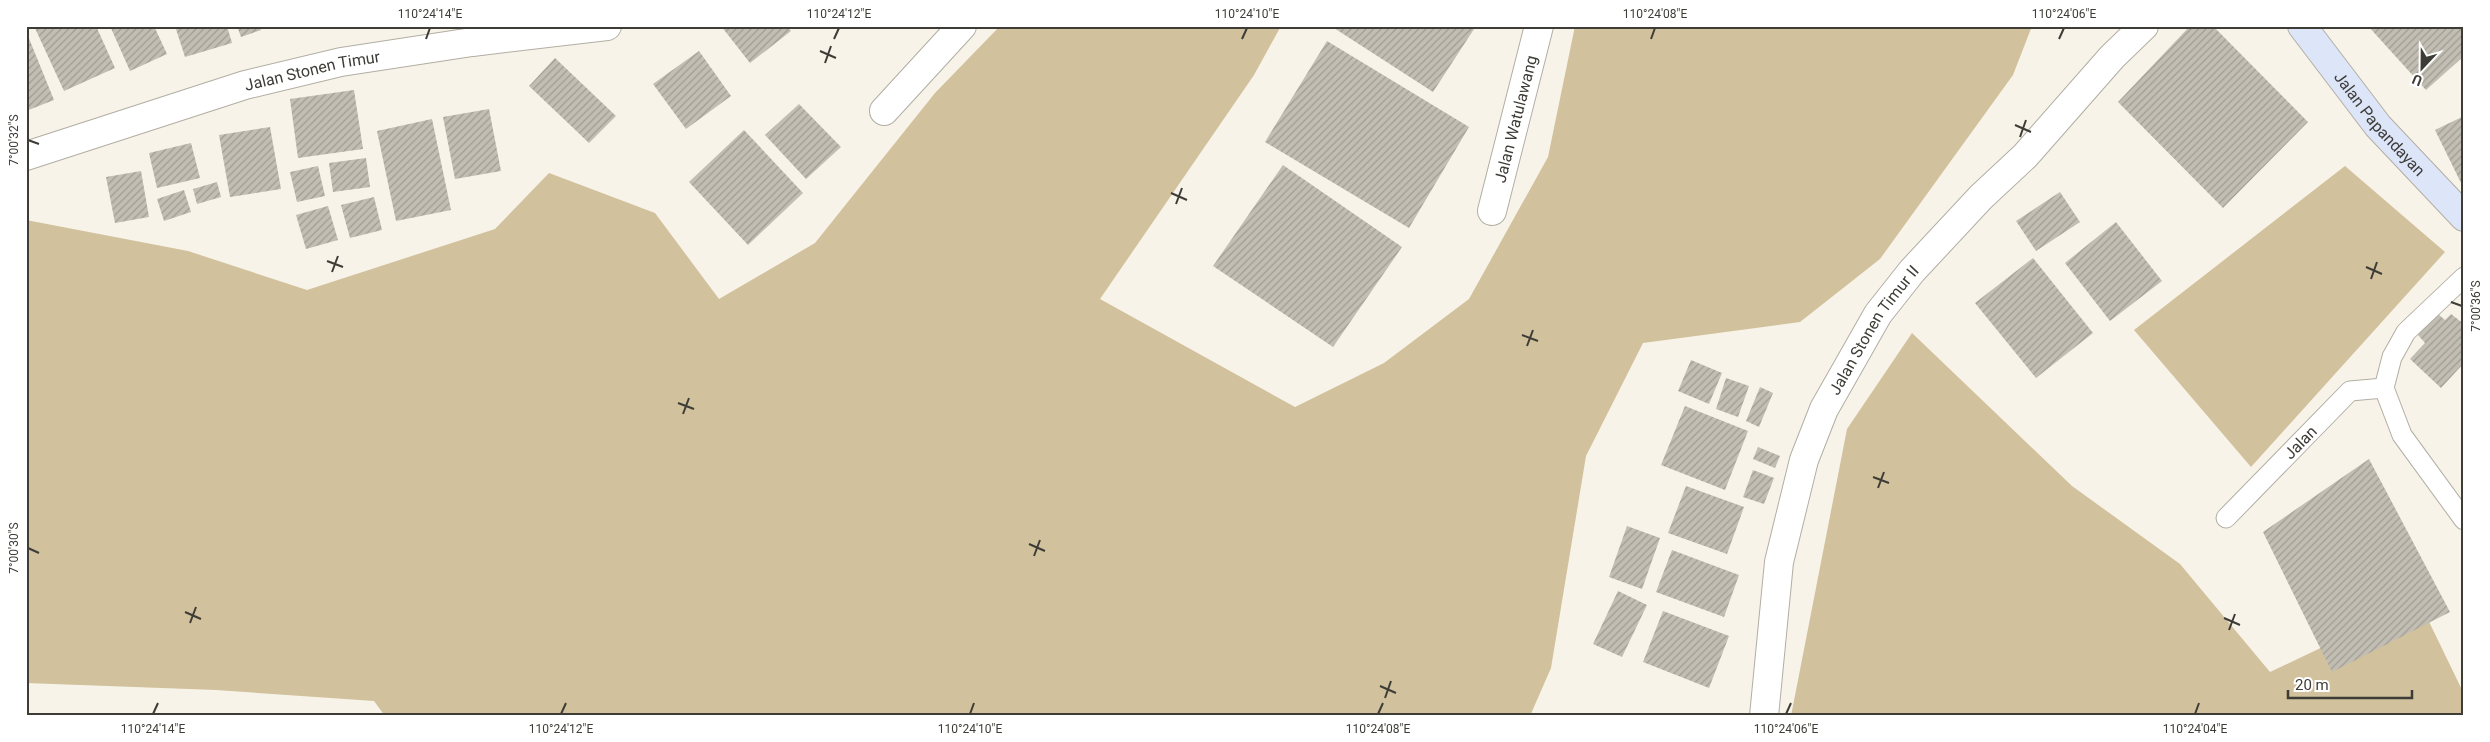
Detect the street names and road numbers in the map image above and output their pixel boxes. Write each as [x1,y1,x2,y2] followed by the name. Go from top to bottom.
[243,47,382,95] street label: Jalan Stonen Timur
[1491,53,1541,185] street label: Jalan Watulawang
[2330,68,2429,180] street label: Jalan Papandayan
[1825,261,1923,398] street label: Jalan Stonen Timur II
[2280,422,2321,463] street label: Jalan

